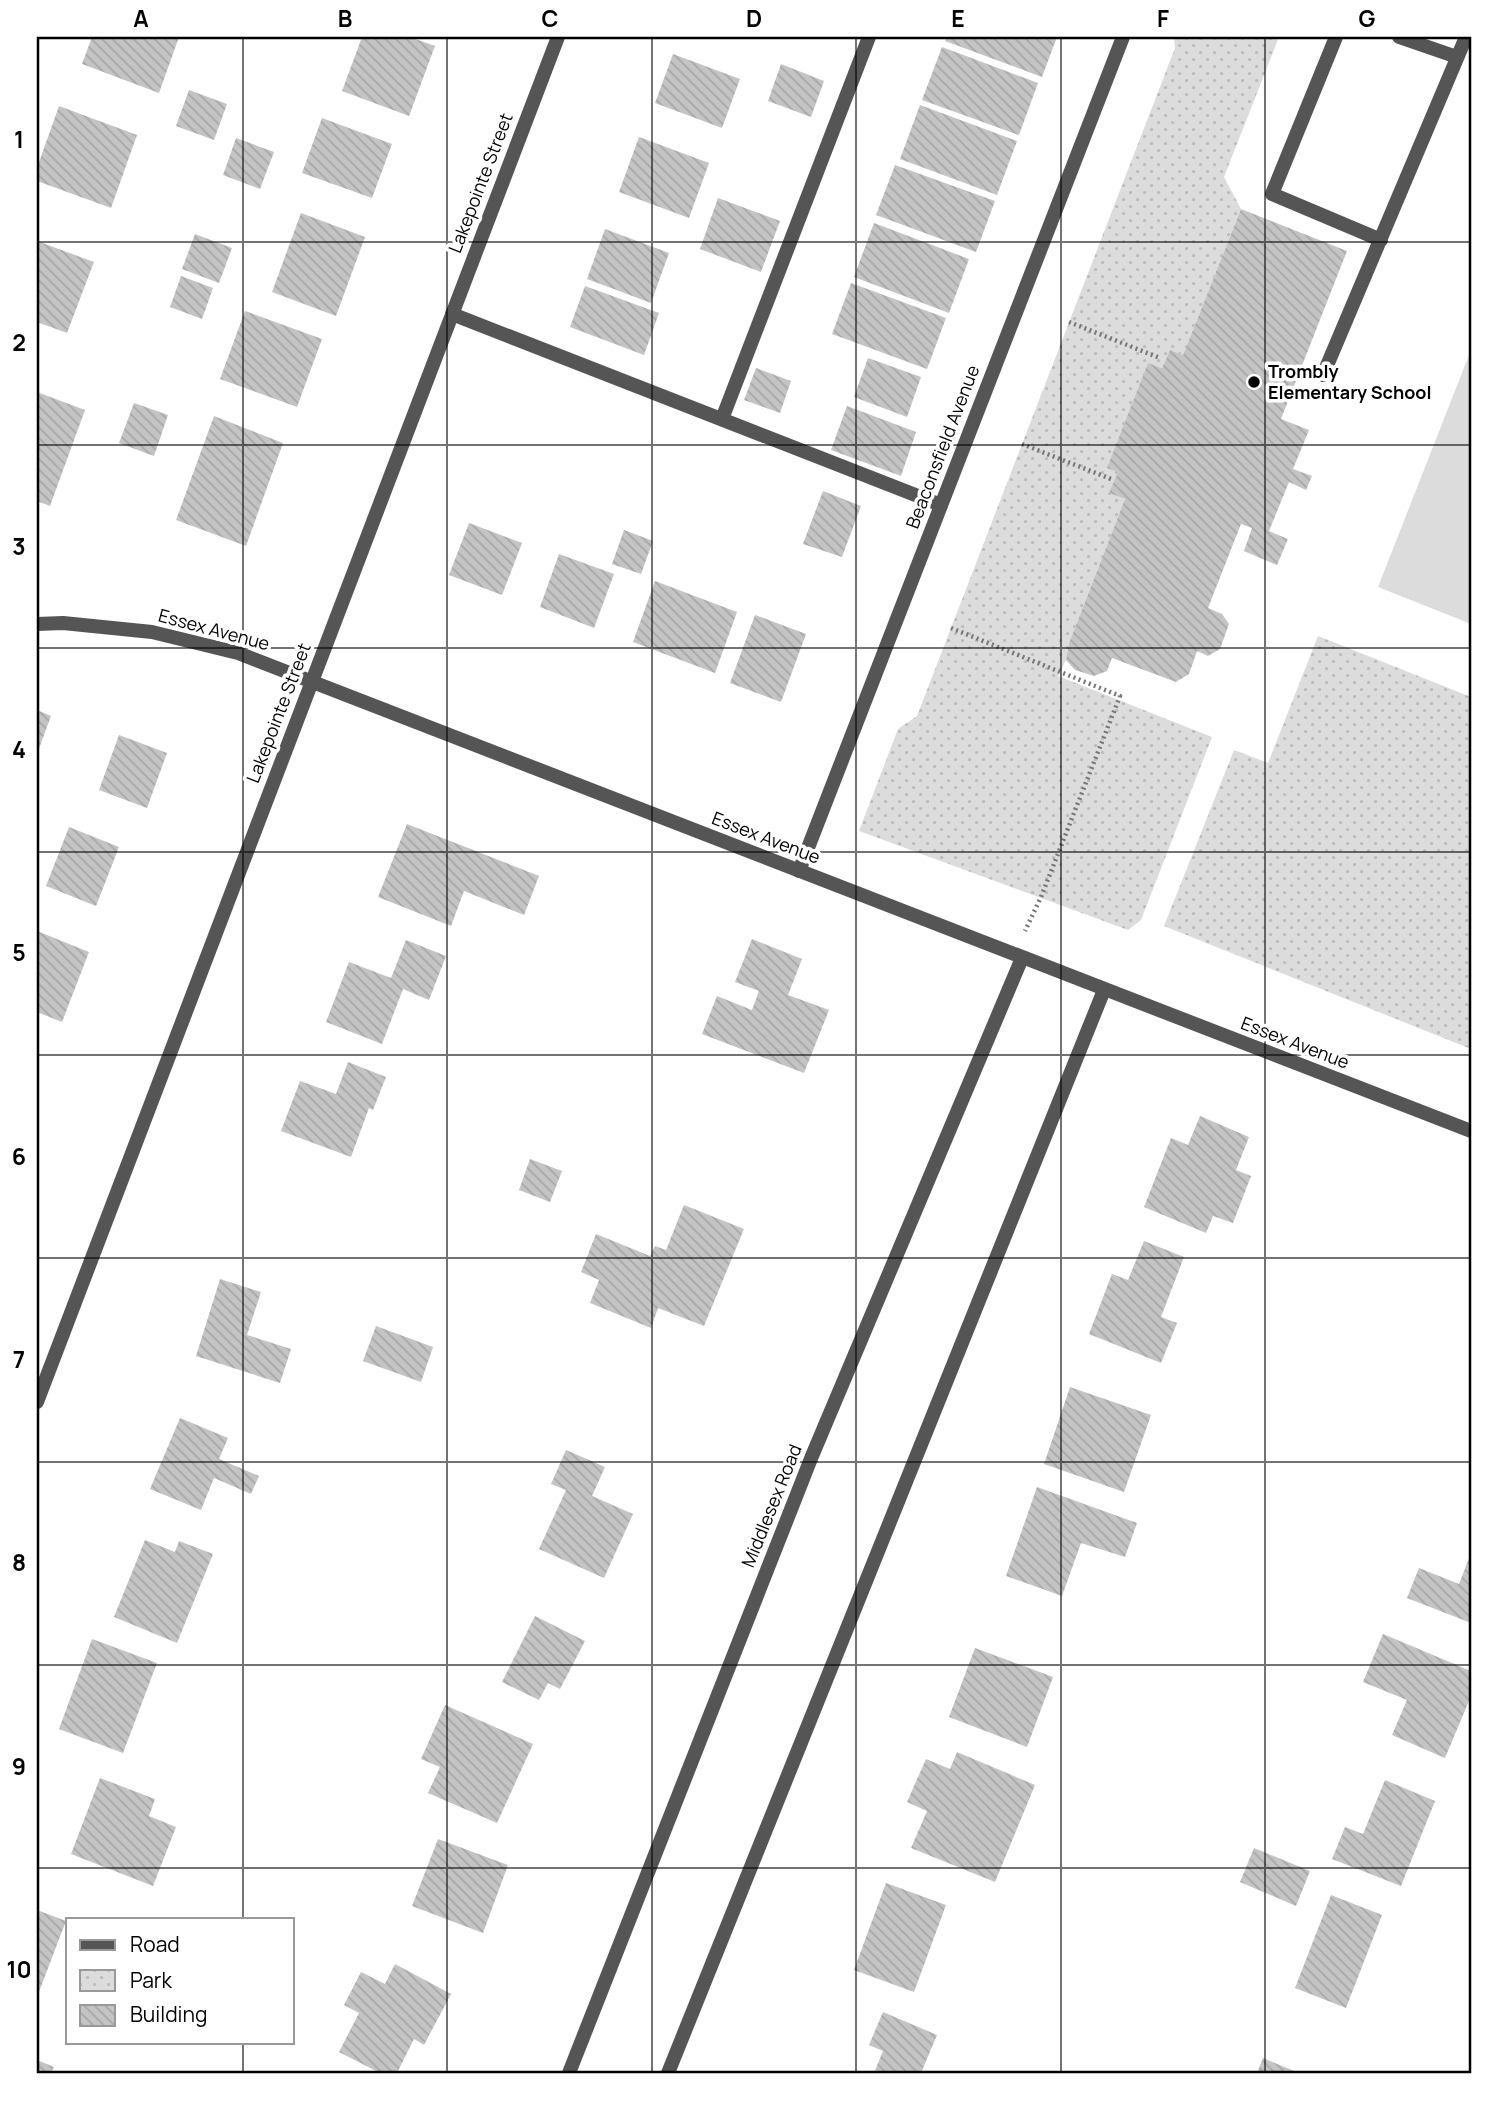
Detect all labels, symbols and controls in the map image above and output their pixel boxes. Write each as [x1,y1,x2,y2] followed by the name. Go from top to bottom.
[133,2,149,34] text: A
[338,2,352,34] text: B
[542,2,559,34] text: C
[746,2,762,34] text: D
[951,2,965,34] text: E
[1157,2,1169,34] text: F
[1359,2,1376,34] text: G
[442,109,518,256] street label: Lakepointe Street
[14,123,24,155] text: 1
[12,326,26,358] text: 2
[1268,359,1431,404] place label: Trombly Elementary School
[900,361,984,532] street label: Beaconsfield Avenue
[1246,374,1262,390] marker: Trombly Elementary School
[12,530,26,562] text: 3
[156,603,272,655] street label: Essex Avenue
[240,639,316,786] street label: Lakepointe Street
[12,733,26,765] text: 4
[709,805,824,869] street label: Essex Avenue
[12,936,26,968] text: 5
[1238,1010,1353,1074] street label: Essex Avenue
[12,1140,26,1172] text: 6
[13,1343,25,1375] text: 7
[735,1441,807,1571] street label: Middlesex Road
[12,1546,26,1578] text: 8
[12,1750,26,1782] text: 9
[66,1918,294,2044] legend
[130,1930,180,1958] text: Road
[6,1953,32,1985] text: 10
[130,1966,172,1994] text: Park
[130,2000,207,2028] text: Building

